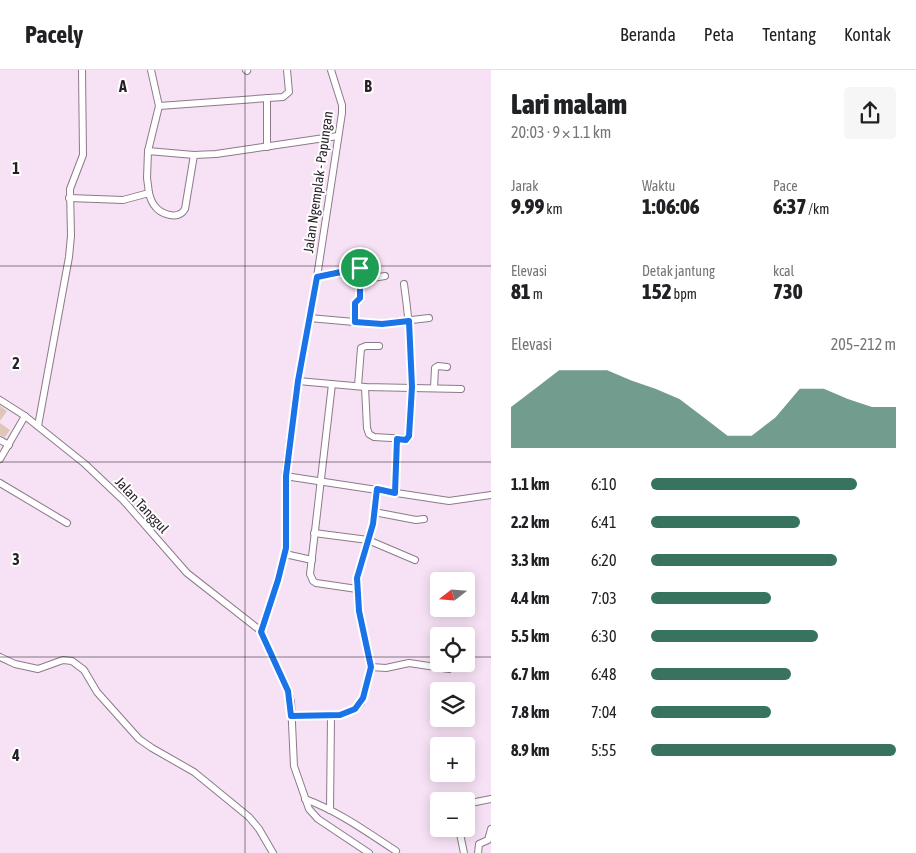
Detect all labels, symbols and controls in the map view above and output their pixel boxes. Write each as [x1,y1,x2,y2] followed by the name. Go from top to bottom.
[25,21,83,48] text: Pacely
[620,24,676,45] text: Beranda
[704,24,734,45] text: Peta
[762,24,816,45] text: Tentang
[844,24,891,45] text: Kontak
[118,77,127,95] text: A
[364,77,372,95] text: B
[844,87,896,139] button: share
[511,88,627,120] text: Lari malam
[300,110,336,254] street label: Jalan Ngemplak - Papungan
[511,123,611,141] text: 20:03 · 9 × 1.1 km
[12,159,20,177] text: 1
[511,178,539,194] text: Jarak
[642,178,675,194] text: Waktu
[773,178,798,194] text: Pace
[511,194,544,218] text: 9.99
[642,194,700,218] text: 1:06:06
[773,194,806,218] text: 6:37
[544,201,563,217] text: km
[806,201,829,217] text: /km
[339,247,381,289] pin
[346,254,374,282] icon: arrive
[511,263,547,279] text: Elevasi
[642,263,715,279] text: Detak jantung
[773,263,794,279] text: kcal
[511,279,531,303] text: 81
[642,279,672,303] text: 152
[773,279,803,303] text: 730
[531,286,543,302] text: m
[672,286,697,302] text: bpm
[511,335,552,353] text: Elevasi
[831,335,896,353] text: 205–212 m
[12,354,20,372] text: 2
[112,474,172,536] street label: Jalan Tanggul
[511,475,550,493] text: 1.1 km
[591,475,616,493] text: 6:10
[511,513,550,531] text: 2.2 km
[591,513,616,531] text: 6:41
[12,550,20,568] text: 3
[511,551,550,569] text: 3.3 km
[591,551,616,569] text: 6:20
[430,572,475,618] north arrow
[430,572,475,837] map controls
[511,589,550,607] text: 4.4 km
[591,589,617,607] text: 7:03
[430,627,475,672] button: locate
[511,627,550,645] text: 5.5 km
[591,627,616,645] text: 6:30
[511,665,550,683] text: 6.7 km
[591,665,616,683] text: 6:48
[430,682,475,727] button: layers
[511,703,550,721] text: 7.8 km
[591,703,617,721] text: 7:04
[430,737,475,782] button: +
[511,741,550,759] text: 8.9 km
[591,741,616,759] text: 5:55
[11,746,20,764] text: 4
[430,792,475,837] button: −

